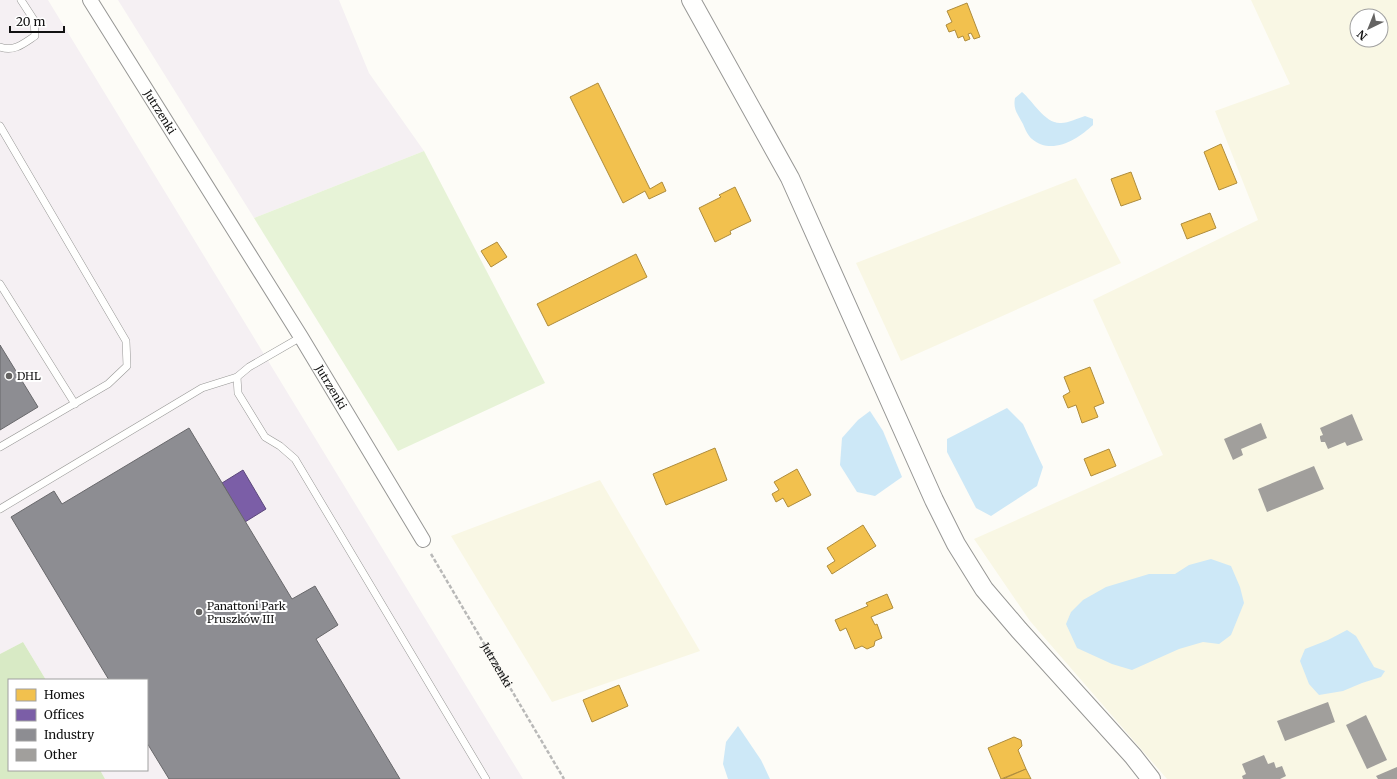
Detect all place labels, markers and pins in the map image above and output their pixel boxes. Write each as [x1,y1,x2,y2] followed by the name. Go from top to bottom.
[17,369,41,383] place label: DHL
[4,371,14,381] marker: DHL
[207,599,286,626] place label: Panattoni Park Pruszków III
[194,607,204,617] marker: Panattoni Park Pruszków III

